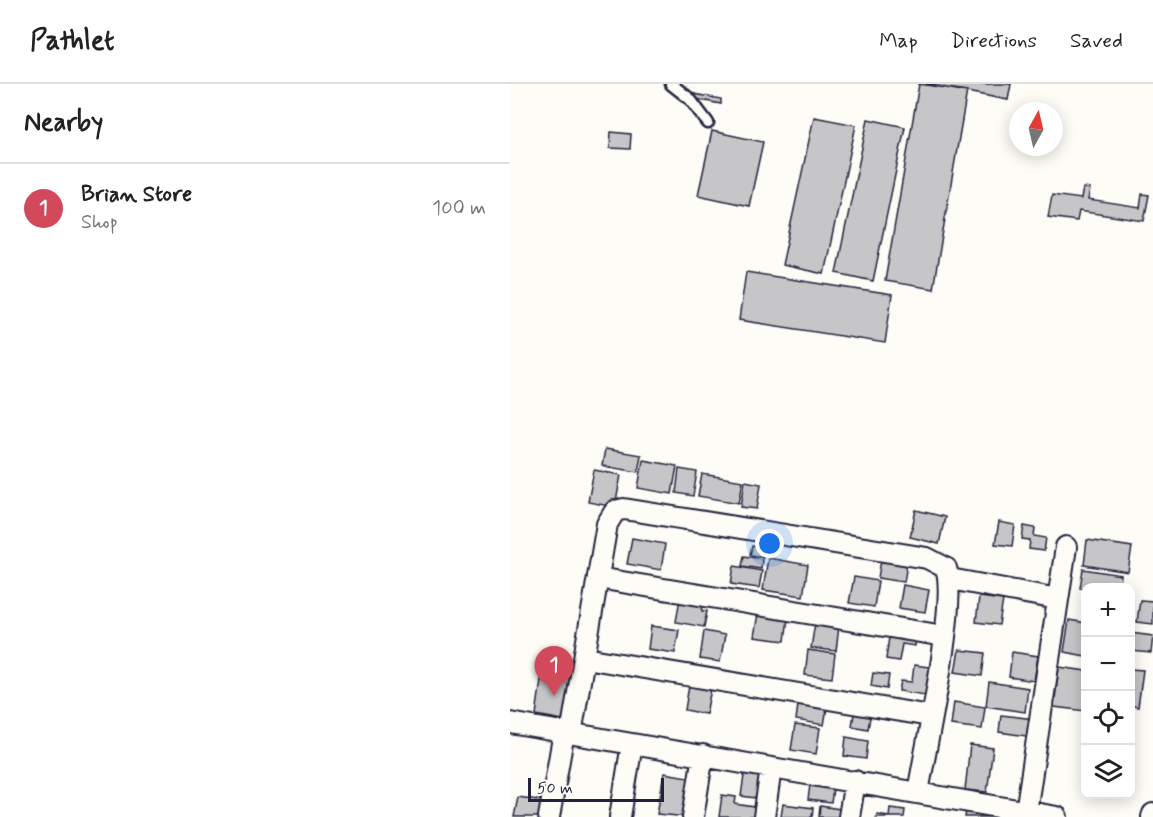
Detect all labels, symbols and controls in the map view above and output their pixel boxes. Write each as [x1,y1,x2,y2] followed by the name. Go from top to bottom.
[30,23,114,60] text: Pathlet
[879,27,918,55] text: Map
[951,27,1037,55] text: Directions
[1070,27,1123,55] text: Saved
[1009,102,1063,156] north arrow
[24,106,103,140] text: Nearby
[81,181,192,209] text: Brian Store
[39,195,48,222] text: 1
[432,195,486,222] text: 100 m
[81,209,118,236] text: Shop
[755,529,784,558] your location
[1081,583,1135,799] map controls
[1081,583,1135,637] button: +
[1081,637,1135,691] button: −
[534,646,573,696] pin: 1
[1081,691,1135,745] button: locate
[1081,745,1135,799] button: layers
[528,775,664,802] scale bar
[537,778,573,799] text: 50 m

